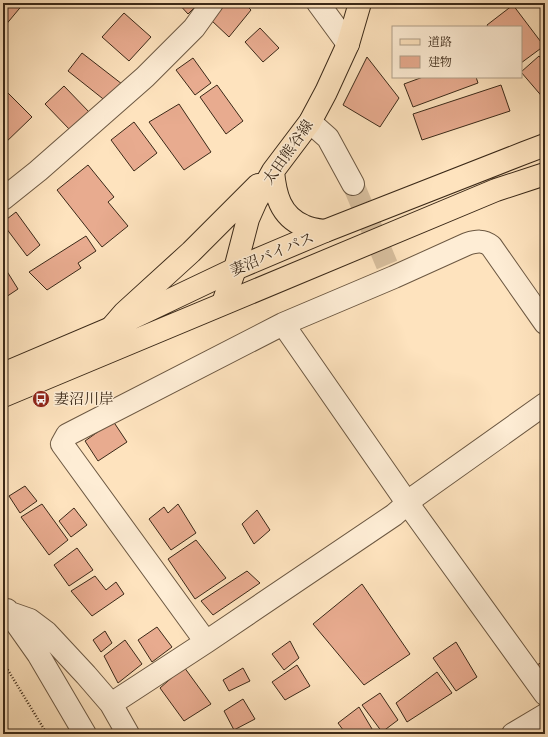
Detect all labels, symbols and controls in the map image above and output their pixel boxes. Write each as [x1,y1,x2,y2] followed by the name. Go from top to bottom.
[392,26,522,78] legend
[428,35,452,49] text: 道路
[428,55,452,69] text: 建物
[259,116,317,188] street label: 太田熊谷線
[227,228,317,280] street label: 妻沼バイパス
[31,389,51,409] bus stop icon: 妻沼川岸
[54,390,114,408] place label: 妻沼川岸

